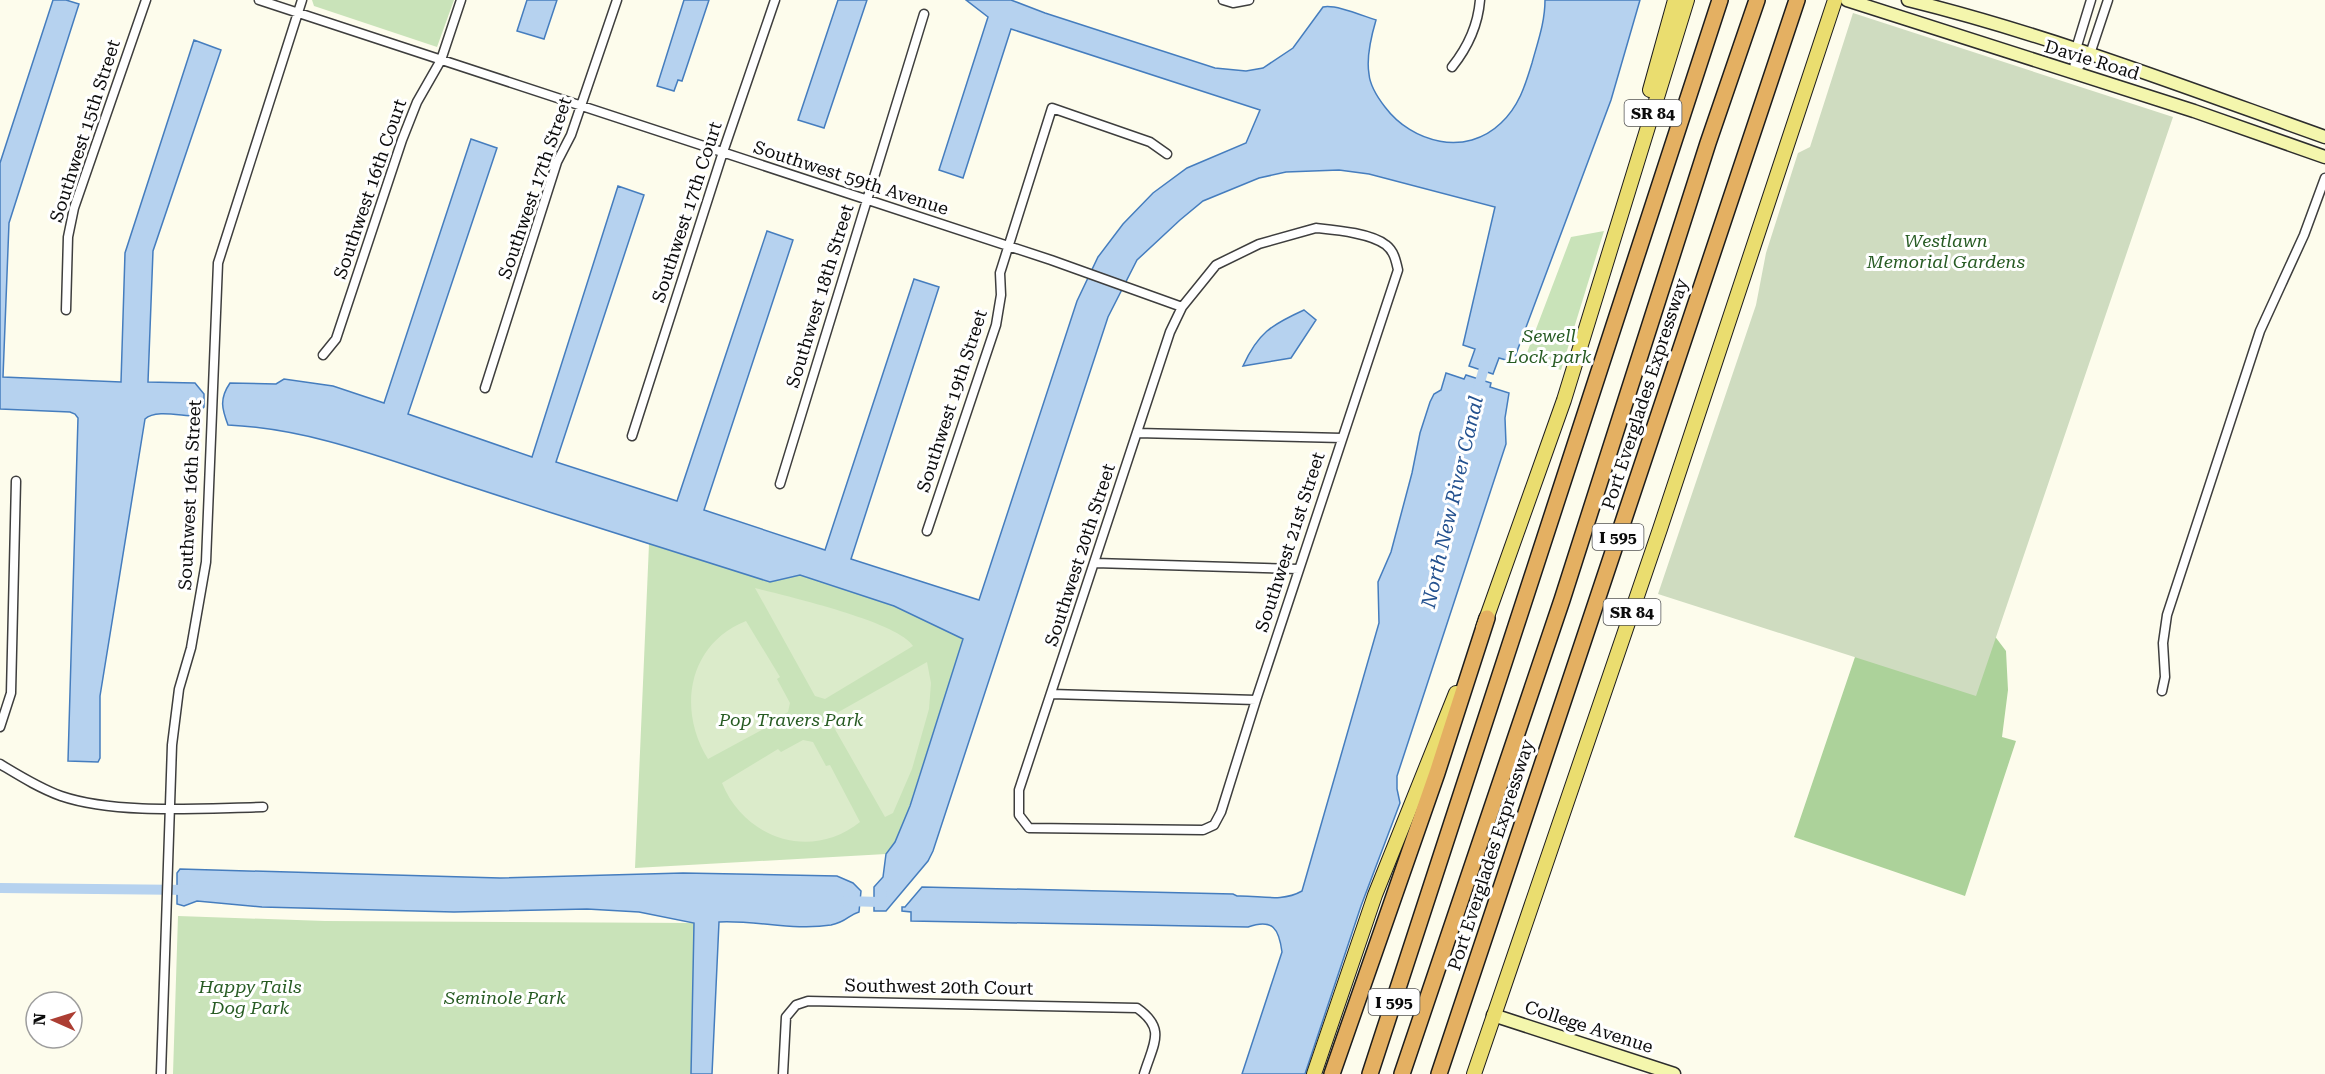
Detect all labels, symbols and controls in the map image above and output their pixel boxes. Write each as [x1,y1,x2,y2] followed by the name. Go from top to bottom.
[2042,35,2143,84] street label: Davie Road
[45,37,124,225] street label: Southwest 15th Street
[494,94,576,281] street label: Southwest 17th Street
[329,96,410,282] street label: Southwest 16th Court
[1624,100,1682,126] road number: SR 84
[647,119,726,305] street label: Southwest 17th Court
[751,136,951,219] street label: Southwest 59th Avenue
[782,201,858,390] street label: Southwest 18th Street
[1866,230,2025,272] park label: Westlawn Memorial Gardens
[1597,275,1692,512] street label: Port Everglades Expressway
[912,307,991,495] street label: Southwest 19th Street
[1506,325,1591,367] park label: Sewell Lock park
[1416,394,1488,611] water label: North New River Canal
[174,399,205,591] street label: Southwest 16th Street
[1251,449,1329,634] street label: Southwest 21st Street
[1040,461,1119,649] street label: Southwest 20th Street
[1592,524,1644,550] road number: I 595
[1604,599,1660,625] road number: SR 84
[718,709,864,730] park label: Pop Travers Park
[1443,736,1538,973] street label: Port Everglades Expressway
[844,974,1034,999] street label: Southwest 20th Court
[197,976,302,1018] park label: Happy Tails Dog Park
[443,987,566,1008] park label: Seminole Park
[1368,989,1420,1015] road number: I 595
[24,990,84,1050] north arrow
[1522,996,1656,1057] street label: College Avenue
[30,1013,49,1026] text: N

